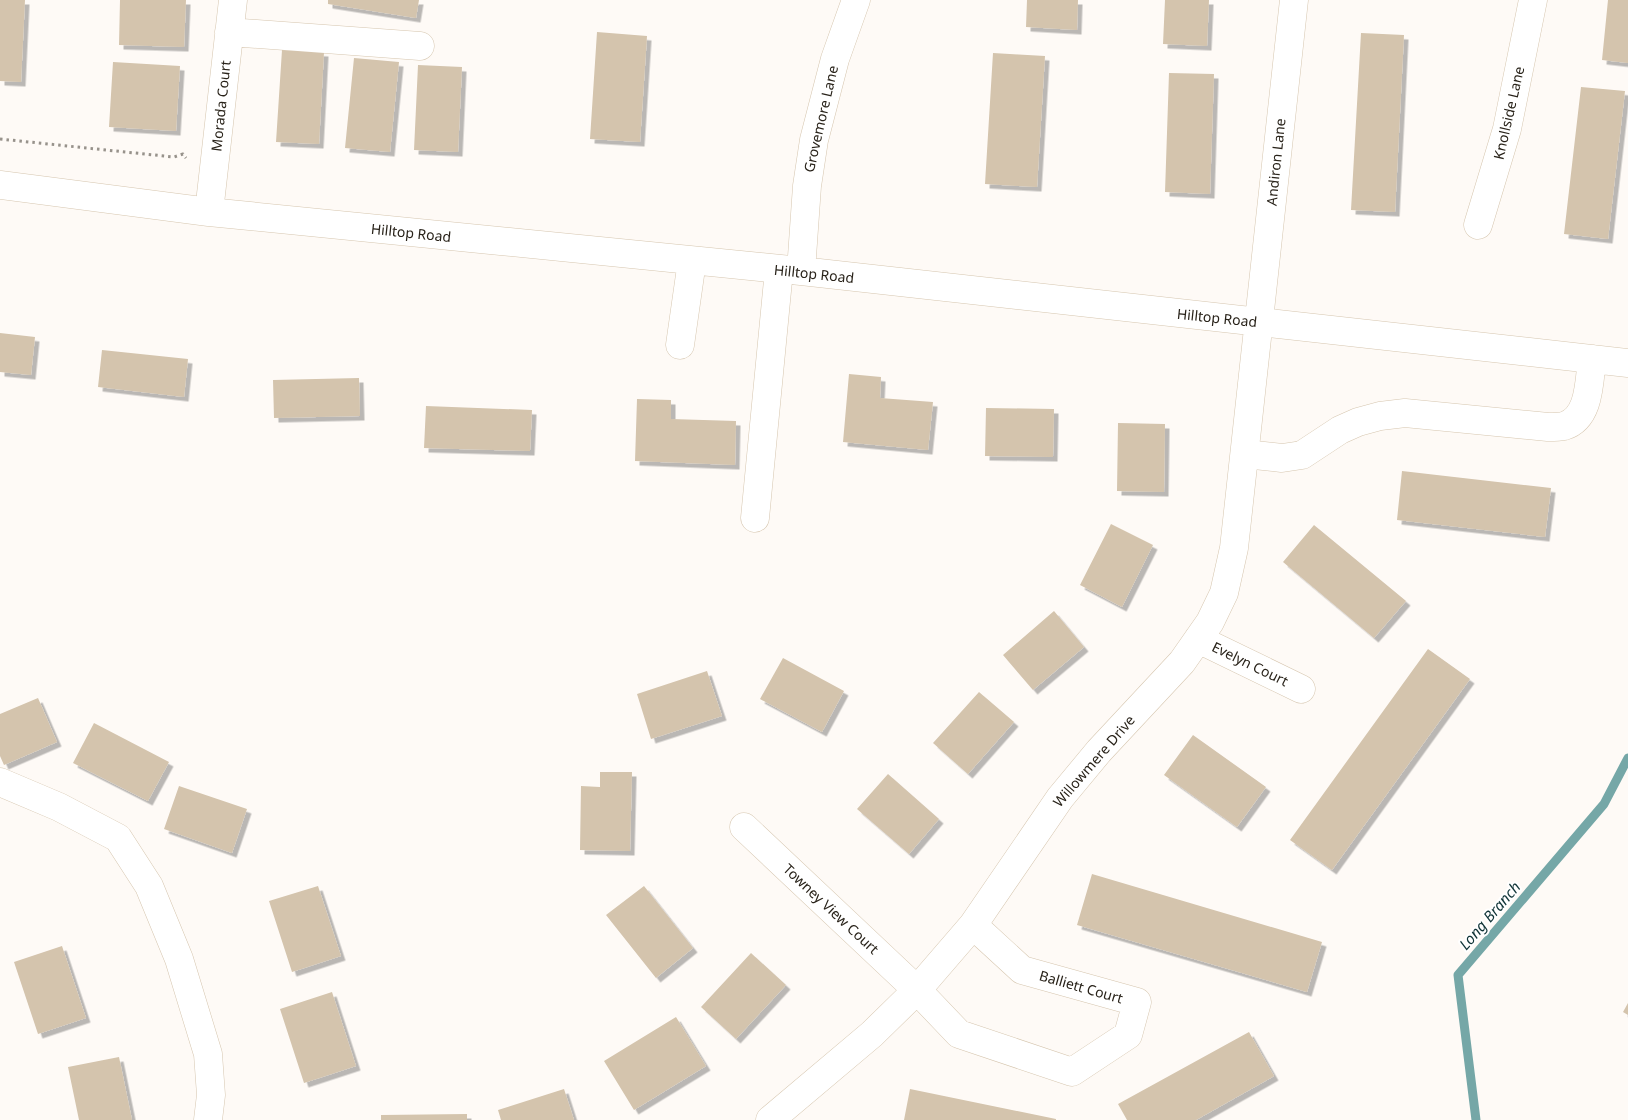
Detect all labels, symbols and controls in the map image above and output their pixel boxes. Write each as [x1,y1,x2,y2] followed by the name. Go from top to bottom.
[206,59,235,152] street label: Morada Court
[799,63,842,174] street label: Grovemore Lane
[1489,64,1529,161] street label: Knollside Lane
[1261,117,1290,207] street label: Andiron Lane
[370,219,452,246] street label: Hilltop Road
[773,260,855,287] street label: Hilltop Road
[1176,304,1258,331] street label: Hilltop Road
[1209,637,1292,690] street label: Evelyn Court
[1048,711,1139,811] street label: Willowmere Drive
[779,859,883,958] street label: Towney View Court
[1454,877,1524,954] water label: Long Branch
[1037,966,1125,1008] street label: Balliett Court

